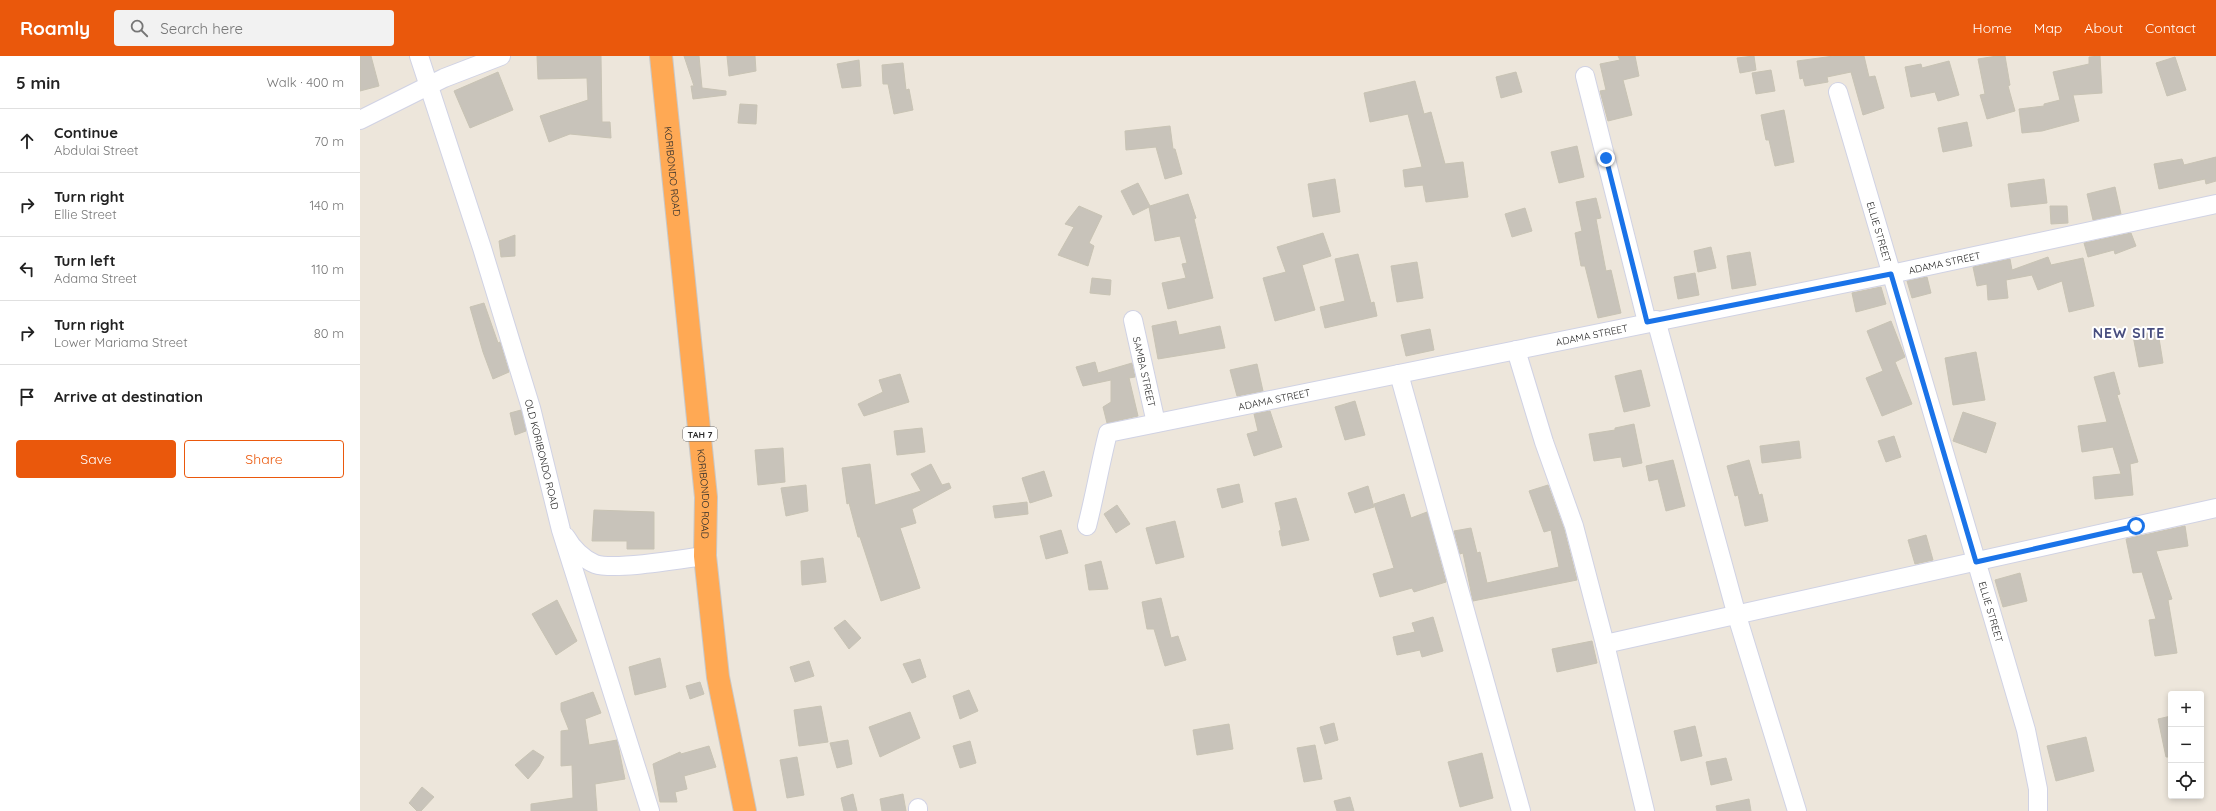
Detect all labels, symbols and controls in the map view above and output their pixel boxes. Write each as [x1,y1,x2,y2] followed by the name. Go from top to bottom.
[114,10,394,46] search box
[20,16,90,40] text: Roamly
[128,17,150,39] icon: search
[160,19,243,38] text: Search here
[1973,19,2012,37] text: Home
[2034,19,2062,37] text: Map
[2084,19,2123,37] text: About
[2145,19,2196,37] text: Contact
[16,72,60,93] text: 5 min
[266,74,344,90] text: Walk · 400 m
[54,123,118,142] text: Continue
[662,126,684,217] street label: KORIBONDO ROAD
[16,130,38,152] icon: ahead
[314,133,344,149] text: 70 m
[54,142,139,158] text: Abdulai Street
[1597,149,1615,167] route end
[54,187,125,206] text: Turn right
[16,194,38,216] icon: right
[309,197,344,213] text: 140 m
[1864,200,1894,264] street label: ELLIE STREET
[54,206,117,222] text: Ellie Street
[1907,248,1982,277] street label: ADAMA STREET
[54,251,116,270] text: Turn left
[16,258,38,280] icon: left
[311,261,344,277] text: 110 m
[54,270,137,286] text: Adama Street
[54,315,125,334] text: Turn right
[1555,321,1629,348] street label: ADAMA STREET
[16,322,38,344] icon: right
[2093,324,2165,342] district label: NEW SITE
[314,325,344,341] text: 80 m
[54,334,188,350] text: Lower Mariama Street
[1130,335,1159,408] street label: SAMBA STREET
[16,386,38,408] icon: arrive
[1237,386,1312,413] street label: ADAMA STREET
[54,387,203,406] text: Arrive at destination
[522,397,562,511] street label: OLD KORIBONDO ROAD
[683,427,717,441] road number: TAH 7
[16,440,176,478] button: Save
[184,440,344,478] button: Share
[695,448,713,539] street label: KORIBONDO ROAD
[2127,517,2145,535] route start
[1976,580,2006,644] street label: ELLIE STREET
[2168,691,2204,799] map controls
[2168,691,2204,727] button: +
[2168,727,2204,763] button: −
[2168,763,2204,799] button: locate

